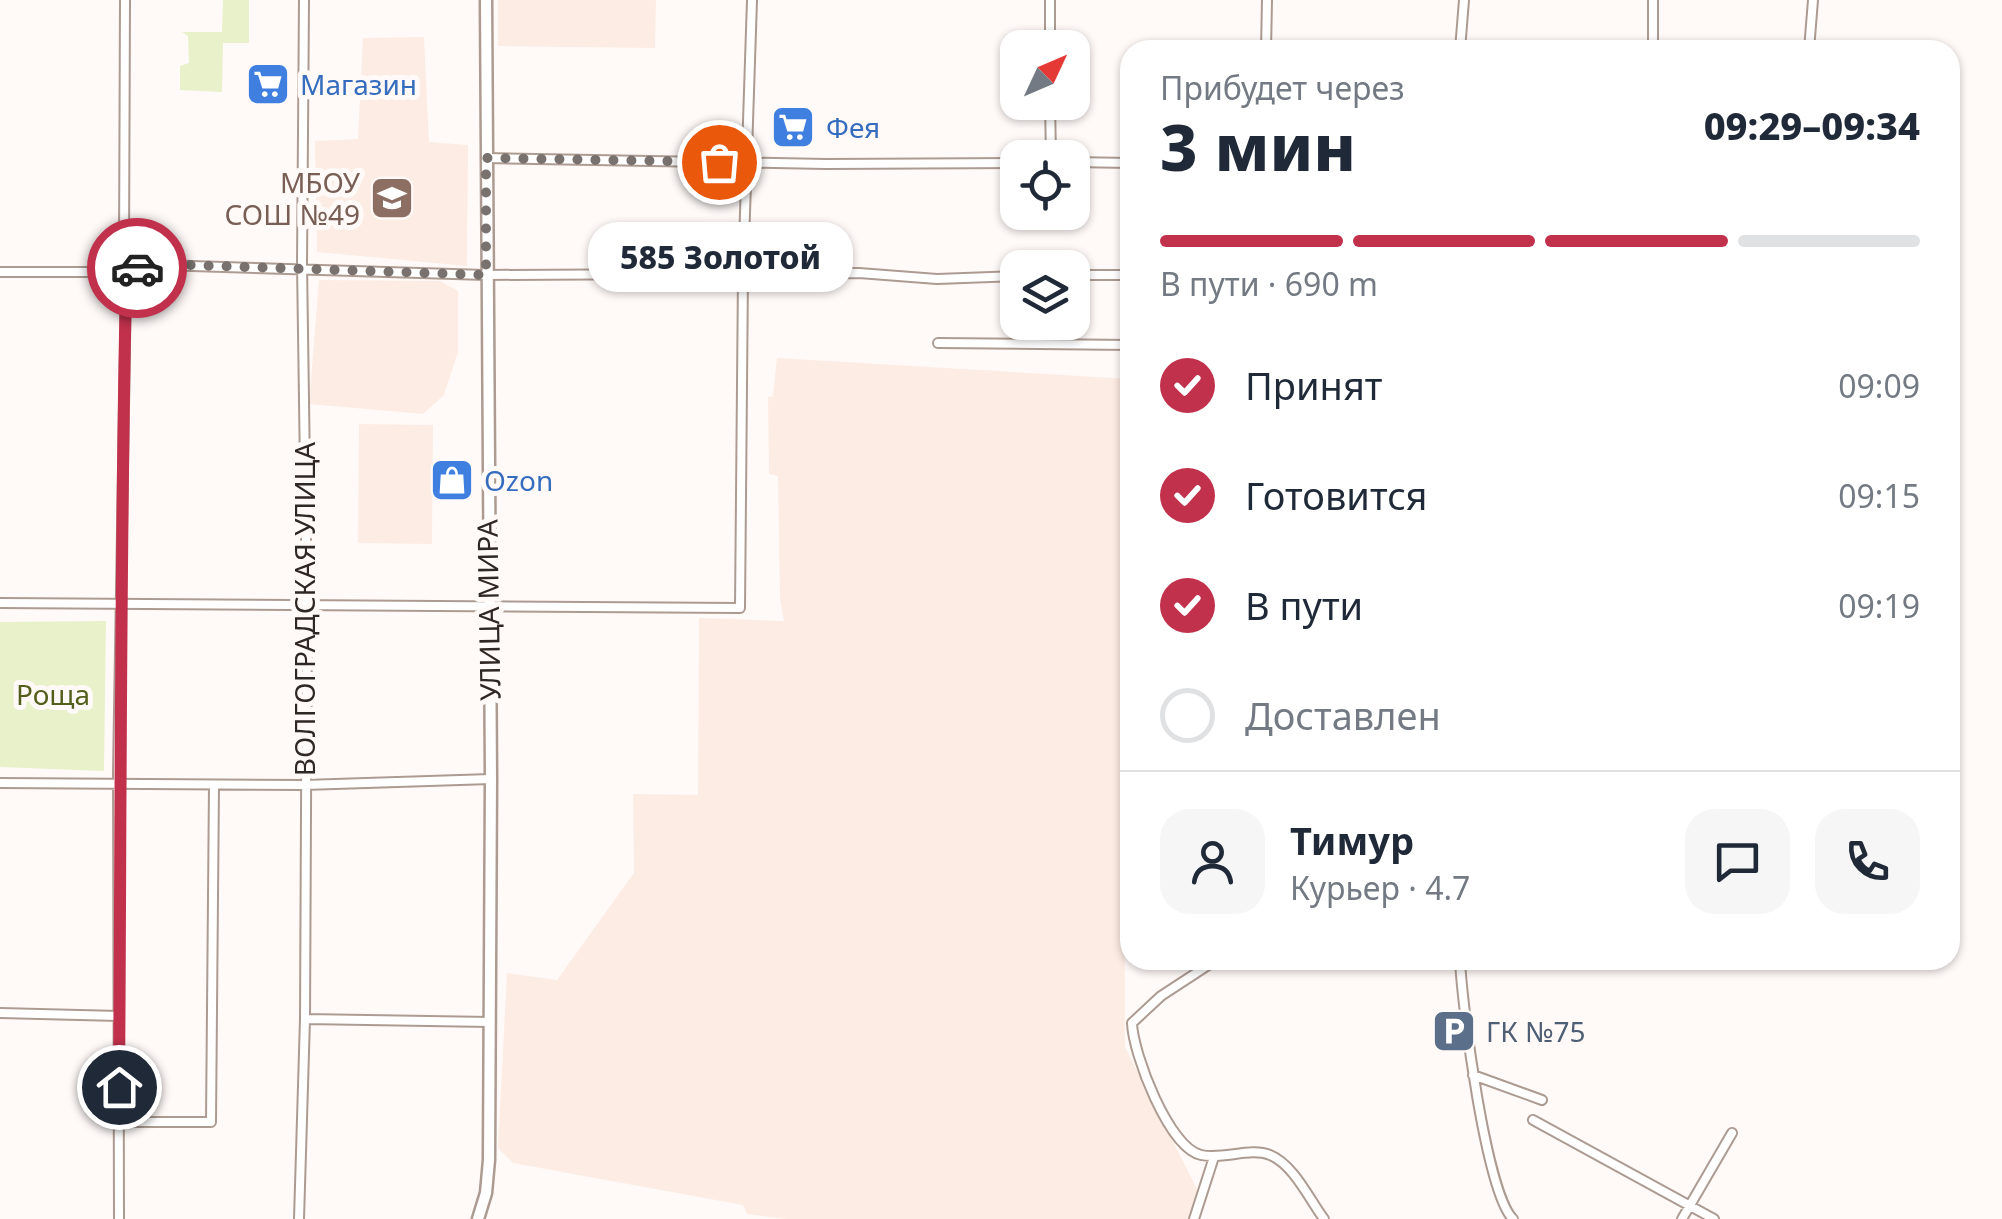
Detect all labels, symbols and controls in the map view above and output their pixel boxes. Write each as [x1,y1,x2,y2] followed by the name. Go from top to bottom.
[1000,30,1090,120] north arrow
[1000,30,1090,340] map controls
[245,61,291,107] supermarket icon: Магазин
[300,65,417,103] place label: Магазин
[1160,66,1405,109] text: Прибудет через
[1704,99,1920,151] text: 09:29–09:34
[1160,102,1356,190] text: 3 мин
[770,104,816,150] supermarket icon: Фея
[826,108,880,146] place label: Фея
[677,120,762,205] pin
[692,135,747,190] icon: bag
[1000,140,1090,230] button: locate
[224,163,361,233] place label: МБОУ СОШ №49
[369,175,415,221] school or university icon: МБОУ СОШ №49
[87,218,187,318] courier
[586,222,852,292] callout: 585 Золотой
[620,235,821,278] text: 585 Золотой
[110,241,165,296] icon: car
[1000,250,1090,340] button: layers
[1160,262,1378,305] text: В пути · 690 m
[1160,358,1215,413] icon: check
[1245,359,1382,411] text: Принят
[1838,364,1920,407] text: 09:09
[285,442,323,776] street label: ВОЛГОГРАДСКАЯ УЛИЦА
[429,457,475,503] shop icon: Ozon
[484,461,553,499] place label: Ozon
[1160,468,1215,523] icon: check
[1245,469,1427,521] text: Готовится
[1838,474,1920,517] text: 09:15
[467,519,509,701] street label: УЛИЦА МИРА
[1160,578,1215,633] icon: check
[1245,579,1363,631] text: В пути
[1838,584,1920,627] text: 09:19
[16,675,90,713] park label: Роща
[1245,689,1441,741] text: Доставлен
[1160,809,1265,914] button: person
[1685,809,1790,914] button: chat
[1815,809,1920,914] button: phone
[1290,814,1414,866] text: Тимур
[1290,866,1470,909] text: Курьер · 4.7
[1431,1008,1477,1054] parking icon: ГК №75
[1486,1012,1586,1050] place label: ГК №75
[77,1045,162,1130] pin
[92,1060,147,1115] icon: home

